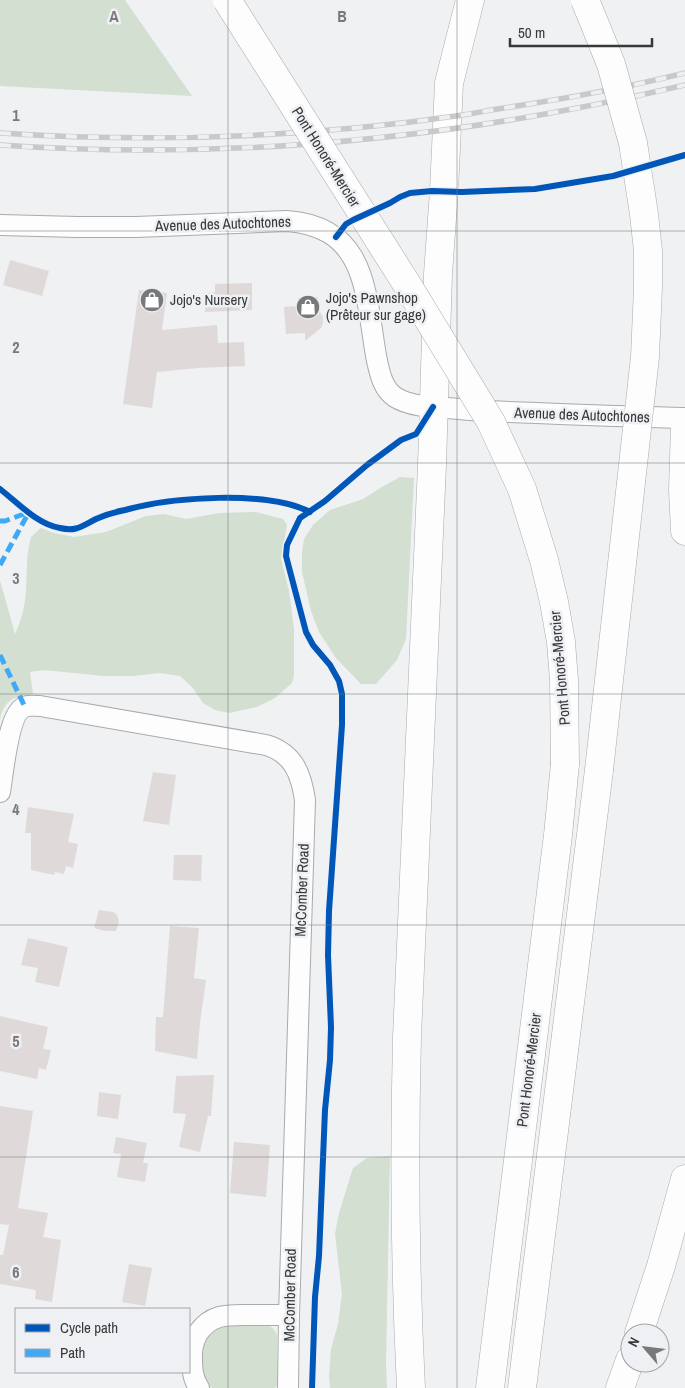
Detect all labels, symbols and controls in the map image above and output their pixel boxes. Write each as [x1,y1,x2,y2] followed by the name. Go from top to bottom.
[109,5,119,27] text: A
[337,5,347,27] text: B
[510,15,652,47] scale bar
[518,22,545,43] text: 50 m
[287,102,366,211] street label: Pont Honoré-Mercier
[12,104,20,126] text: 1
[154,211,291,236] street label: Avenue des Autochtones
[139,287,165,313] shop icon: Jojo's Nursery
[326,287,426,325] place label: Jojo's Pawnshop (Prêteur sur gage)
[170,289,248,310] place label: Jojo's Nursery
[295,294,321,320] shop icon: Jojo's Pawnshop (Prêteur sur gage)
[12,336,20,358] text: 2
[513,402,650,427] street label: Avenue des Autochtones
[12,567,20,589] text: 3
[544,610,575,726] street label: Pont Honoré-Mercier
[12,798,20,820] text: 4
[289,843,314,937] street label: McComber Road
[511,1012,546,1128] street label: Pont Honoré-Mercier
[12,1030,20,1052] text: 5
[278,1248,301,1342] street label: McComber Road
[12,1261,20,1283] text: 6
[15,1308,190,1373] legend
[60,1317,118,1338] text: Cycle path
[620,1323,670,1373] north arrow
[624,1334,643,1350] text: N
[60,1342,85,1363] text: Path

